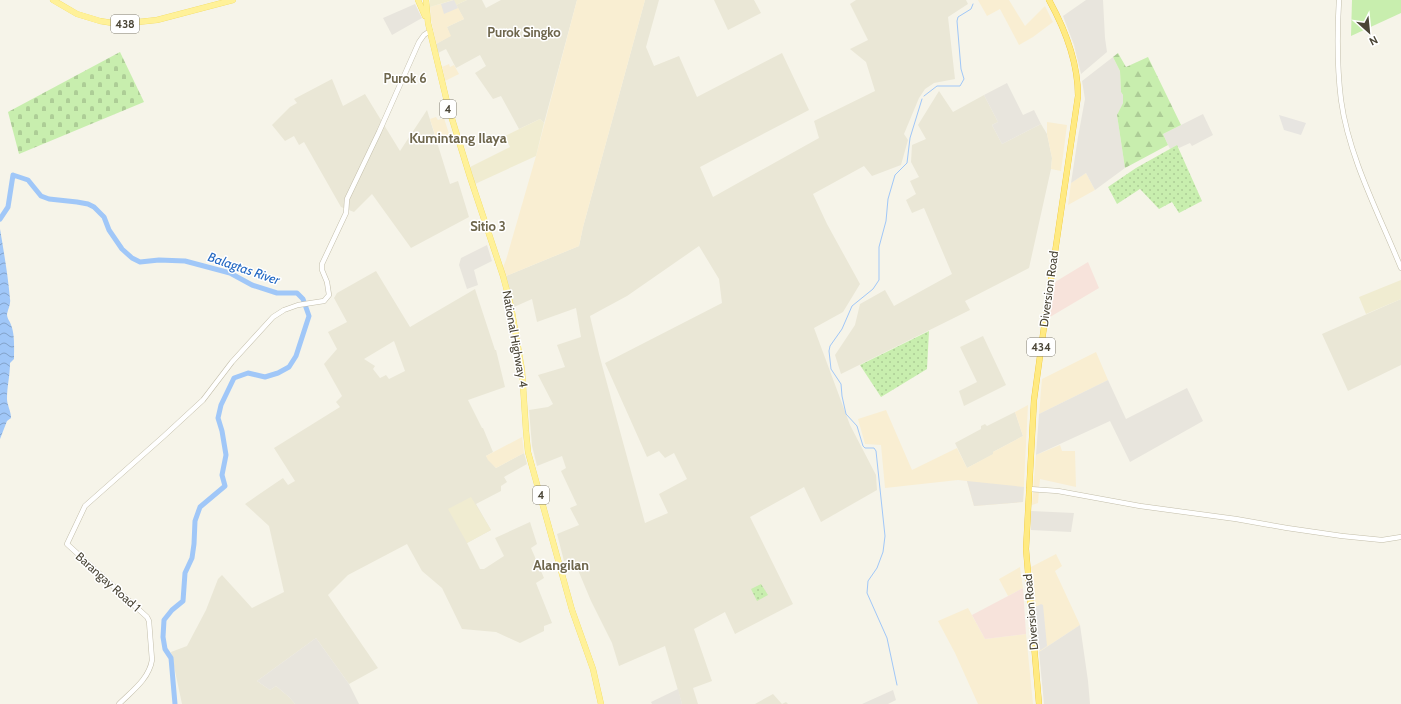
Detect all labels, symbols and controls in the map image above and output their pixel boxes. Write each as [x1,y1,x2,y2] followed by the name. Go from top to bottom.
[1349,12,1389,52] north arrow
[111,15,139,33] road number: 438
[487,24,561,40] district label: Purok Singko
[1367,33,1380,49] text: N
[384,70,426,86] district label: Purok 6
[440,100,456,118] road number: 4
[409,129,507,147] district label: Kumintang Ilaya
[470,218,506,234] district label: Sitio 3
[206,248,283,288] water label: Balagtas River
[1036,250,1061,328] street label: Diversion Road
[500,289,531,389] street label: National Highway 4
[1027,338,1055,356] road number: 434
[533,486,549,504] road number: 4
[73,549,144,615] street label: Barangay Road 1
[533,556,589,574] district label: Alangilan
[1020,573,1041,651] street label: Diversion Road

